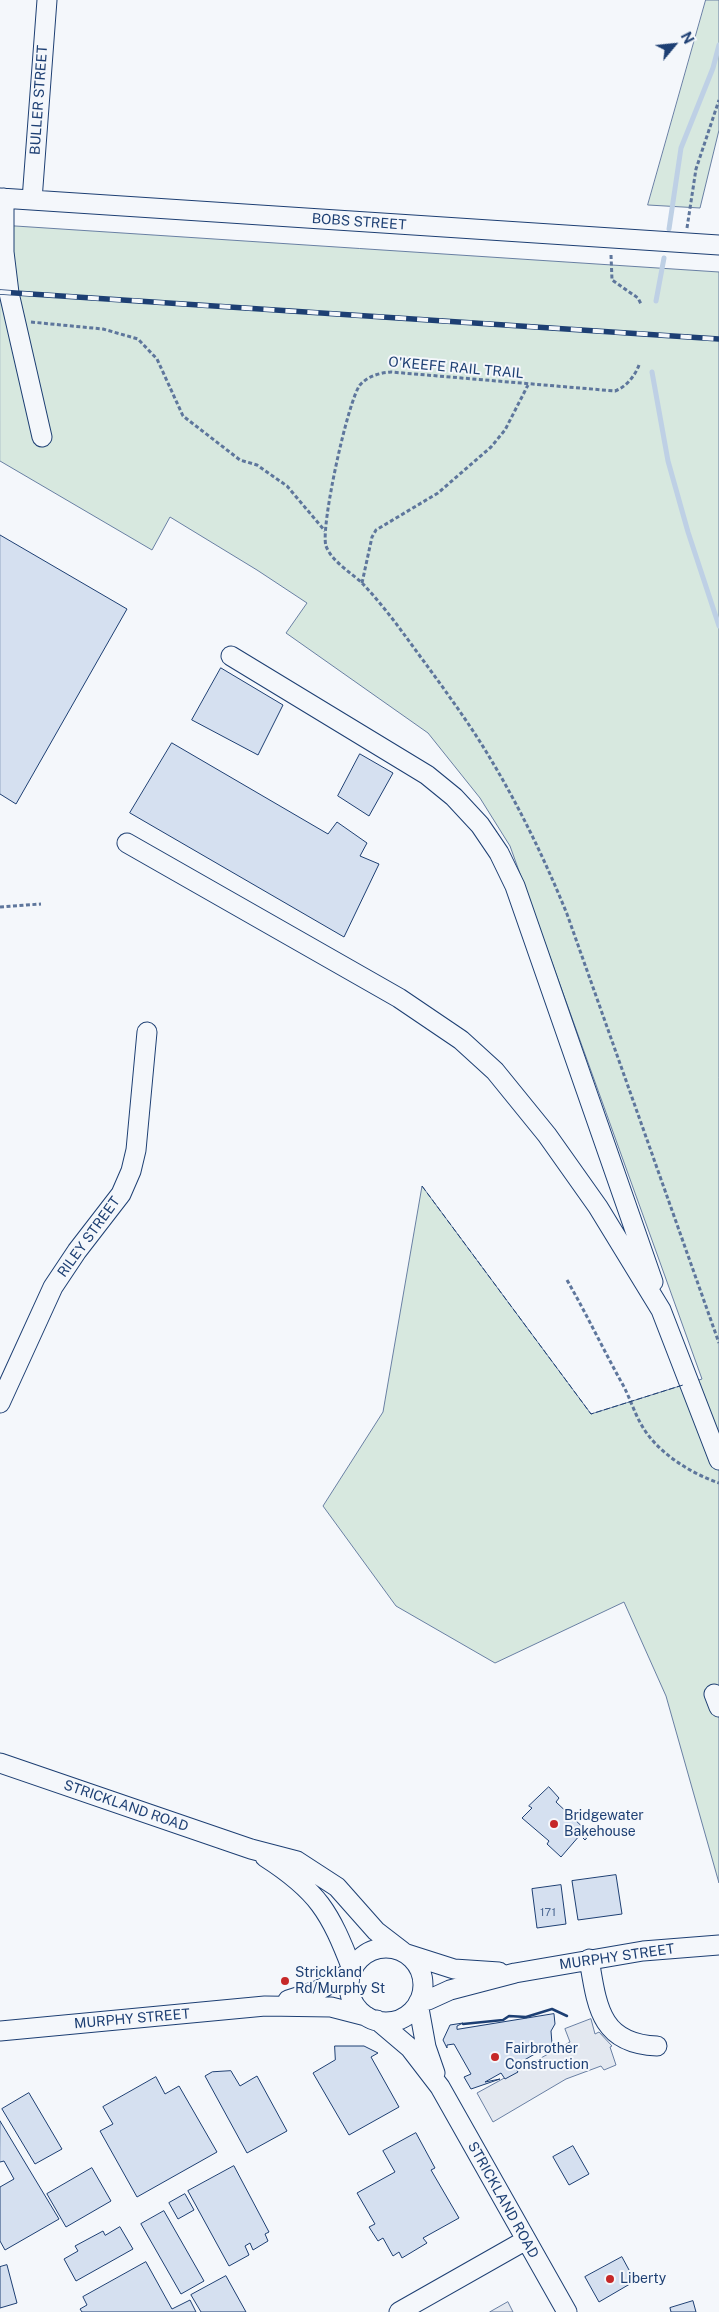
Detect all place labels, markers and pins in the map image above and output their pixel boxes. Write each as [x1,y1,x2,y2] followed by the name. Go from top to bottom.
[564,1808,644,1840] place label: Bridgewater Bakehouse
[548,1818,560,1830] marker: Bridgewater Bakehouse
[295,1965,385,1998] place label: Strickland Rd/Murphy St
[279,1975,291,1987] marker: Strickland Rd/Murphy St
[505,2041,589,2074] place label: Fairbrother Construction
[489,2051,501,2063] marker: Fairbrother Construction
[620,2271,666,2287] place label: Liberty
[604,2273,616,2285] marker: Liberty

